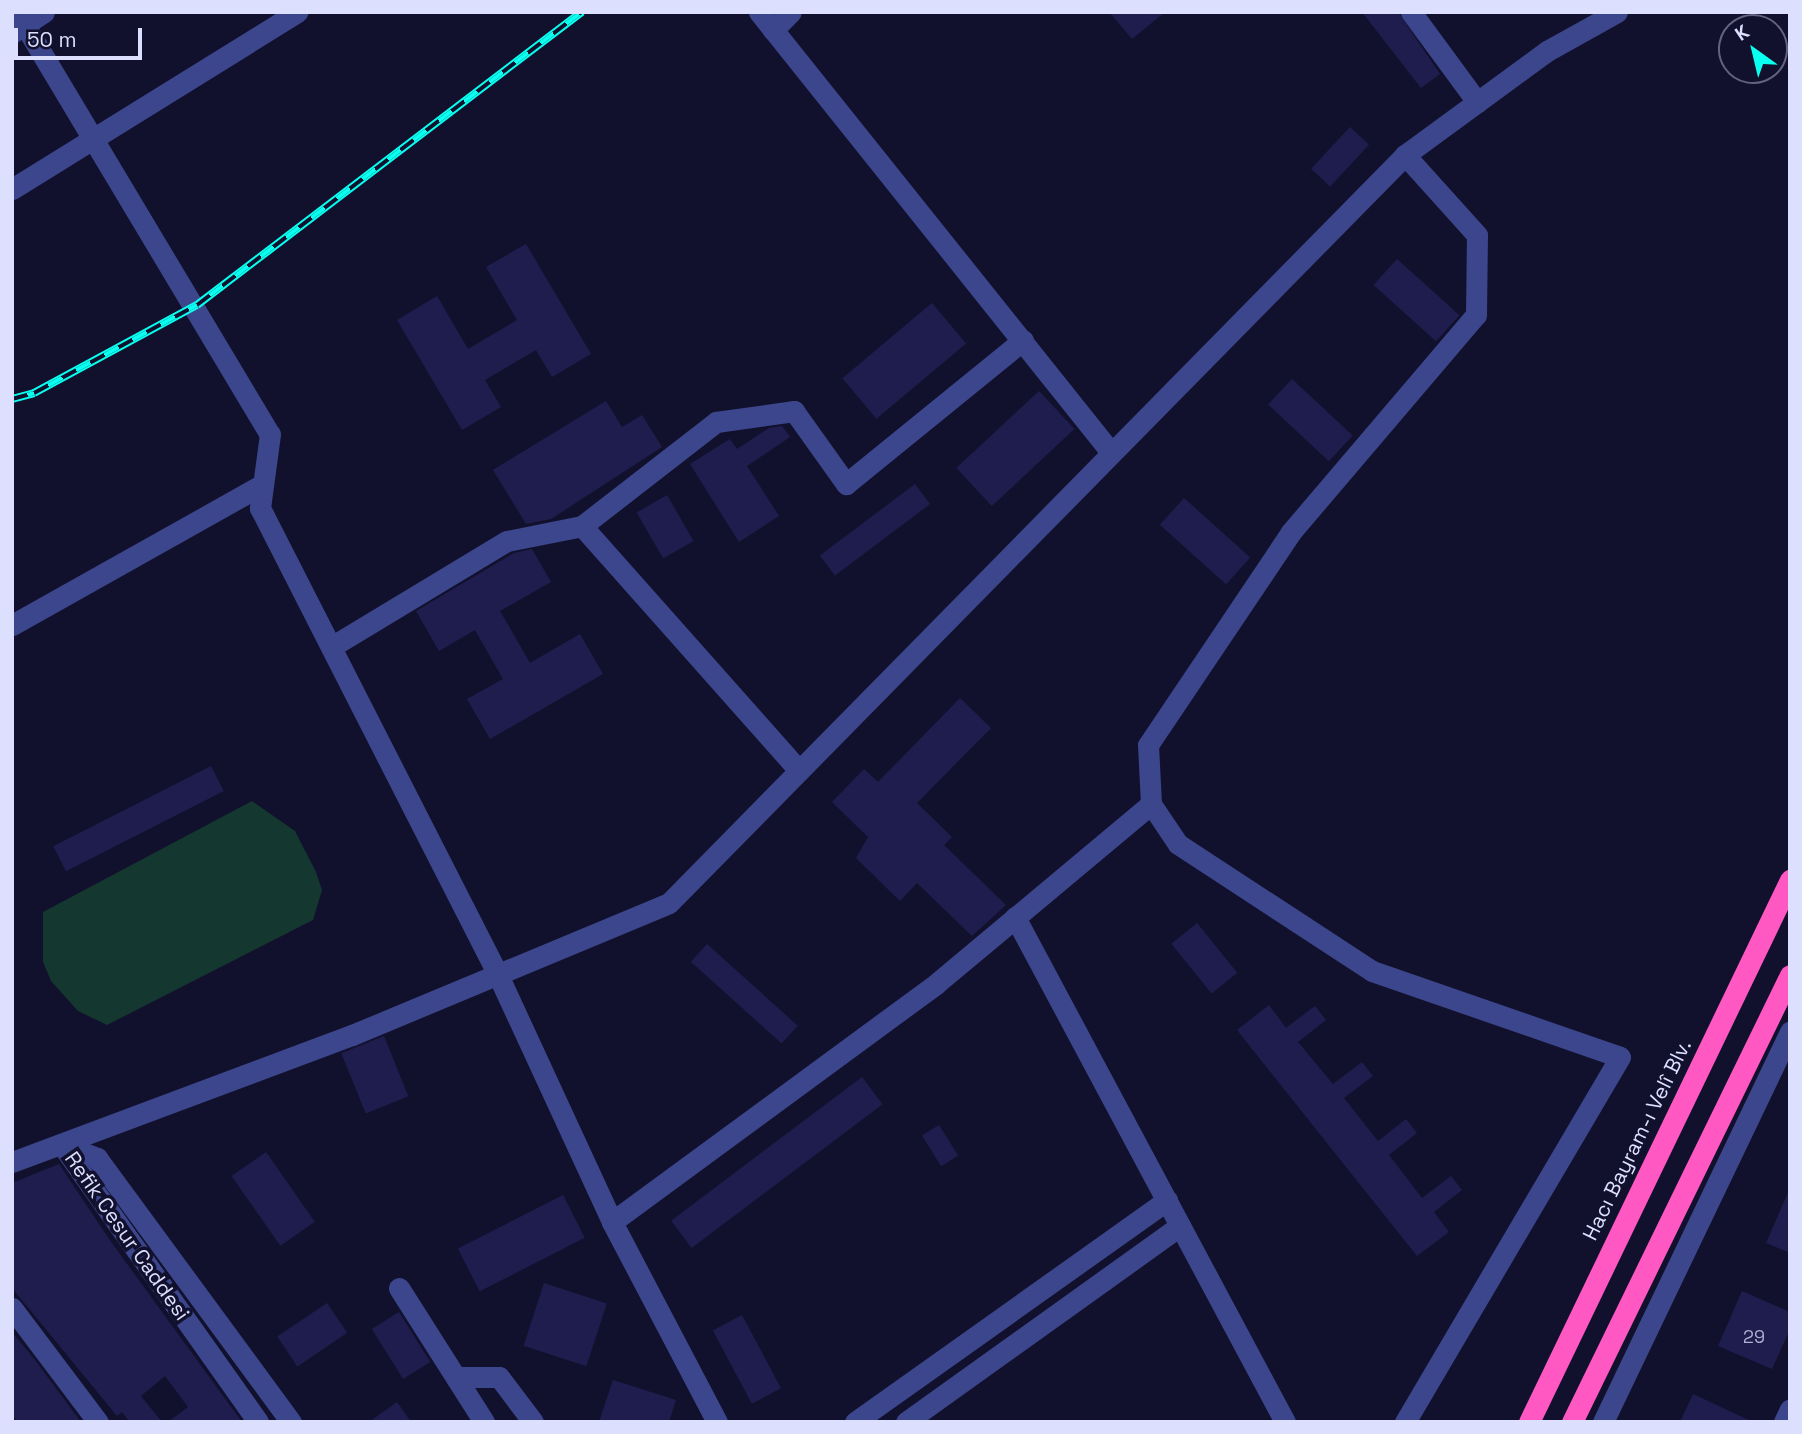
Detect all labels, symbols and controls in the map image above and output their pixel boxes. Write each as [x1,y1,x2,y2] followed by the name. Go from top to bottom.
[18,14,145,58] scale bar
[1718,14,1788,84] north arrow
[1730,19,1754,47] text: K
[27,26,77,53] text: 50 m
[1577,1035,1697,1245] street label: Hacı Bayram-ı Velî Blv.
[59,1147,195,1325] street label: Refik Cesur Caddesi
[1743,1326,1765,1348] house number: 29

